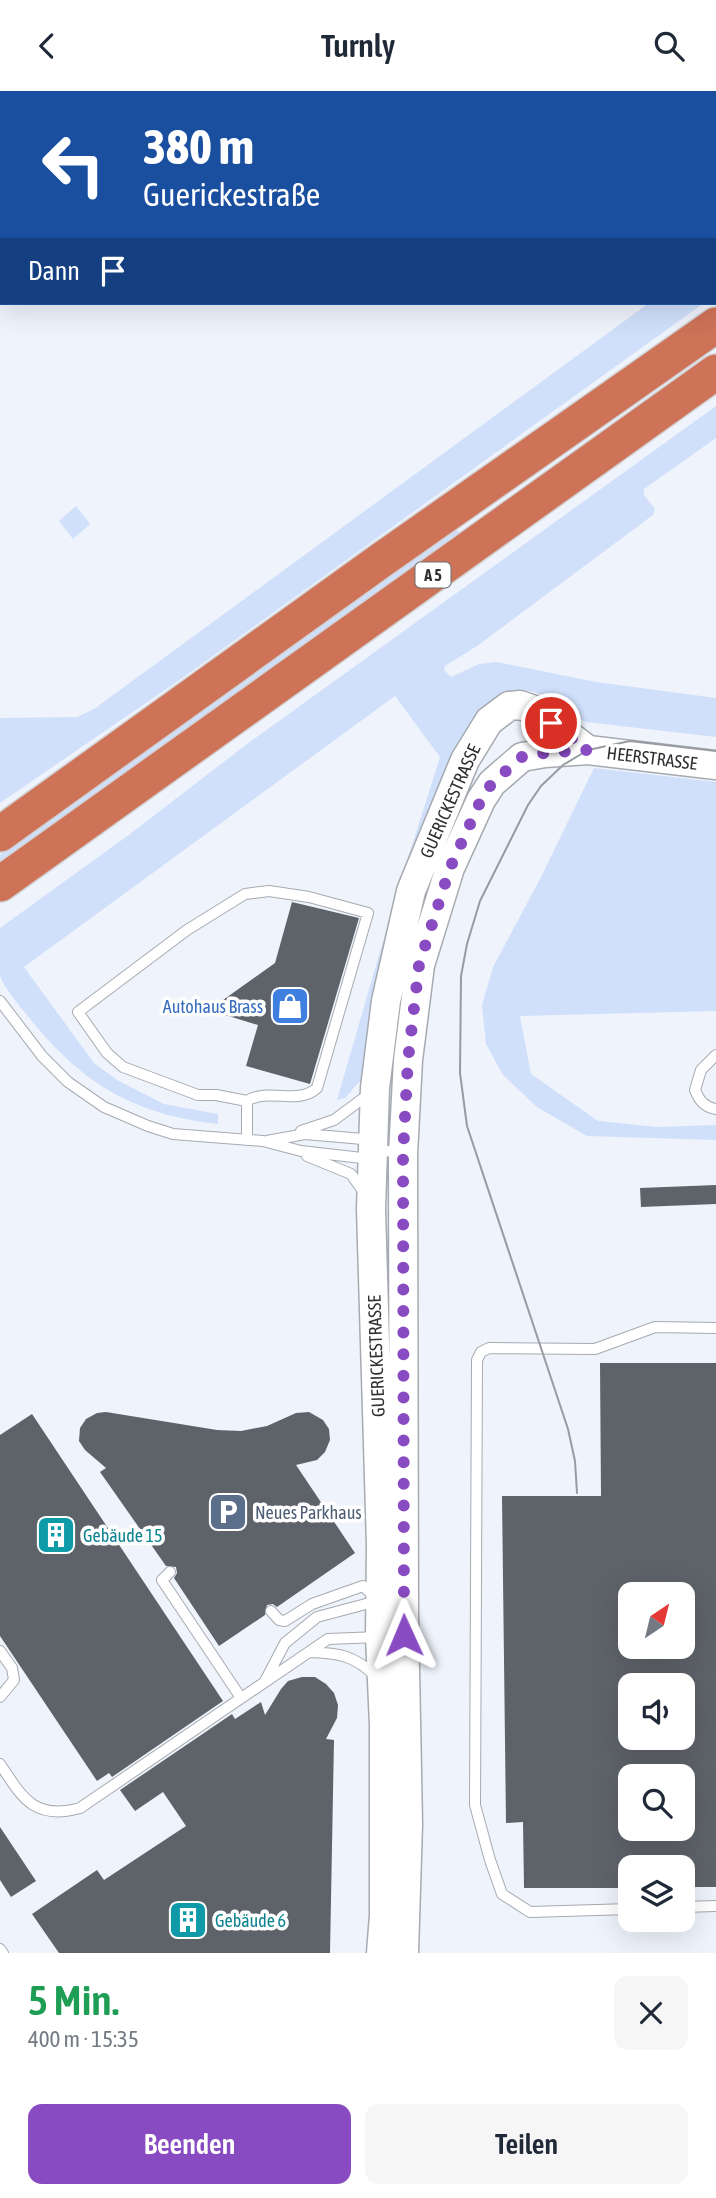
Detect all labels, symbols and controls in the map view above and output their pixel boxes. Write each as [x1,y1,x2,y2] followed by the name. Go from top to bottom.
[28,27,66,65] icon: back
[321,27,395,64] text: Turnly
[650,27,688,65] icon: search
[143,118,254,174] text: 380 m
[28,119,119,210] icon: left
[143,176,320,213] text: Guerickestraße
[94,252,132,290] icon: arrive
[28,256,80,286] text: Dann
[416,562,450,587] road number: A 5
[521,693,581,753] pin
[532,704,570,742] icon: arrive
[416,741,485,861] street label: GUERICKESTRASSE
[606,742,699,774] street label: HEERSTRASSE
[269,985,311,1027] shop icon: Autohaus Brass
[163,996,263,1017] place label: Autohaus Brass
[363,1294,389,1417] street label: GUERICKESTRASSE
[207,1491,249,1533] parking icon: Neues Parkhaus
[255,1502,362,1523] place label: Neues Parkhaus
[35,1514,77,1556] building icon: Gebäude 15
[83,1525,162,1546] place label: Gebäude 15
[618,1582,695,1659] north arrow
[618,1582,695,1932] map controls
[367,1598,441,1672] position arrow
[618,1673,695,1750] button: sound
[618,1764,695,1841] button: search
[618,1855,695,1932] button: layers
[167,1899,209,1941] building icon: Gebäude 6
[215,1910,286,1931] place label: Gebäude 6
[28,1976,119,2024] text: 5 Min.
[614,1976,688,2050] button: close
[28,2026,139,2052] text: 400 m · 15:35
[28,2104,351,2184] button: Beenden
[365,2104,688,2184] button: Teilen

